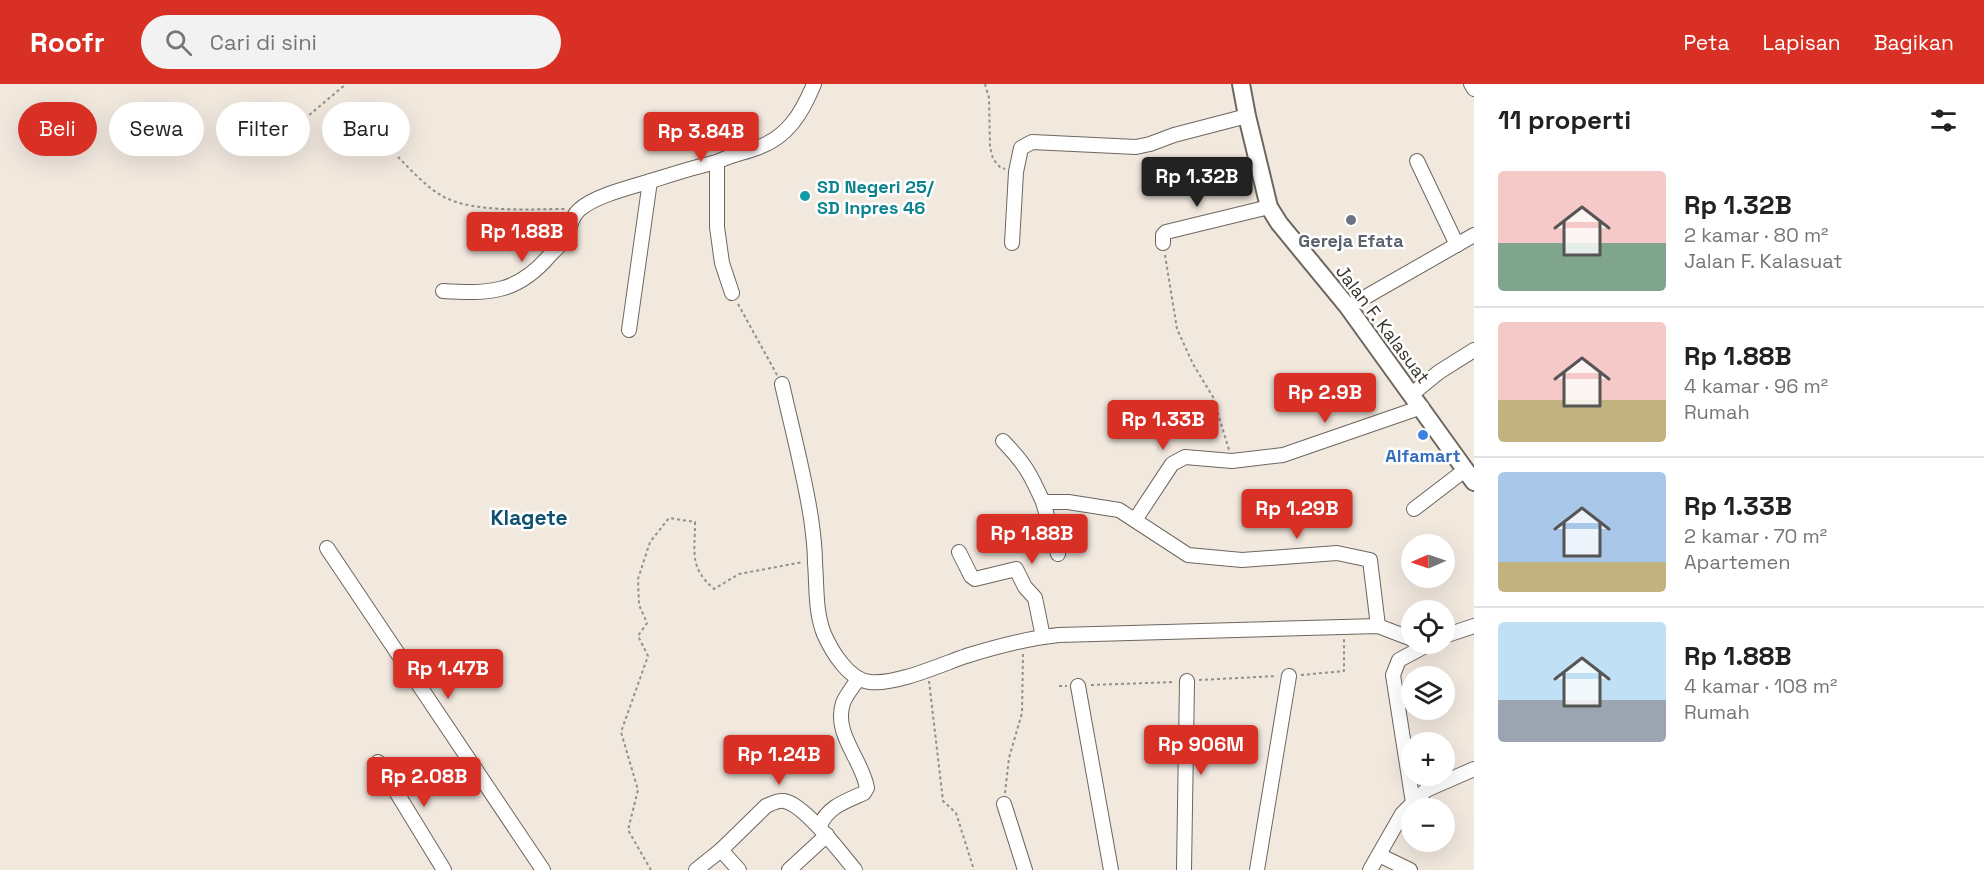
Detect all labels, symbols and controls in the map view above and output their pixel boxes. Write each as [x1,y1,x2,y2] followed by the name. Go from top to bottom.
[141,15,561,69] search box
[30,24,105,60] text: Roofr
[162,26,195,59] icon: search
[210,28,317,56] text: Cari di sini
[1684,29,1730,56] text: Peta
[1763,29,1841,56] text: Lapisan
[1874,29,1954,56] text: Bagikan
[18,102,97,156] chip: Beli
[109,102,204,156] chip: Sewa
[216,102,310,156] chip: Filter
[322,102,410,156] chip: Baru
[1498,103,1631,137] text: 11 properti
[1927,104,1960,137] icon: filters
[639,112,763,163] pin: Rp 3.84B
[658,118,744,144] text: Rp 3.84B
[1135,157,1259,208] pin: Rp 1.32B
[1156,163,1238,189] text: Rp 1.32B
[817,175,935,219] place label: SD Negeri 25/ SD Inpres 46
[1684,188,1792,222] text: Rp 1.32B
[798,189,812,203] marker: SD Negeri 25/ SD Inpres 46
[1546,195,1618,267] icon: home
[460,212,584,263] pin: Rp 1.88B
[1344,213,1358,227] marker: Gereja Efata
[481,218,563,244] text: Rp 1.88B
[1684,222,1828,248] text: 2 kamar · 80 m²
[1298,229,1404,252] place label: Gereja Efata
[1684,248,1842,274] text: Jalan F. Kalasuat
[1331,260,1435,388] street label: Jalan F. Kalasuat
[1684,339,1792,373] text: Rp 1.88B
[1546,346,1618,418] icon: home
[1270,373,1380,424] pin: Rp 2.9B
[1684,373,1828,399] text: 4 kamar · 96 m²
[1288,379,1362,405] text: Rp 2.9B
[1684,399,1750,425] text: Rumah
[1101,400,1225,451] pin: Rp 1.33B
[1121,406,1205,432] text: Rp 1.33B
[1416,428,1430,442] marker: Alfamart
[1385,444,1461,467] place label: Alfamart
[1235,489,1359,540] pin: Rp 1.29B
[1684,489,1792,523] text: Rp 1.33B
[1256,495,1338,521] text: Rp 1.29B
[1546,496,1618,568] icon: home
[490,504,568,531] district label: Klagete
[970,514,1094,565] pin: Rp 1.88B
[991,520,1073,546] text: Rp 1.88B
[1684,523,1827,549] text: 2 kamar · 70 m²
[1401,534,1455,588] north arrow
[1401,534,1455,852] map controls
[1684,549,1791,575] text: Apartemen
[1401,600,1455,654] button: locate
[1684,639,1792,673] text: Rp 1.88B
[1546,646,1618,718] icon: home
[386,649,510,700] pin: Rp 1.47B
[407,655,489,681] text: Rp 1.47B
[1401,666,1455,720] button: layers
[1684,673,1837,699] text: 4 kamar · 108 m²
[1684,699,1750,725] text: Rumah
[1146,725,1256,776] pin: Rp 906M
[1158,731,1244,757] text: Rp 906M
[1401,732,1455,786] button: +
[717,735,841,786] pin: Rp 1.24B
[737,741,821,767] text: Rp 1.24B
[362,757,486,808] pin: Rp 2.08B
[381,763,467,789] text: Rp 2.08B
[1401,798,1455,852] button: −

